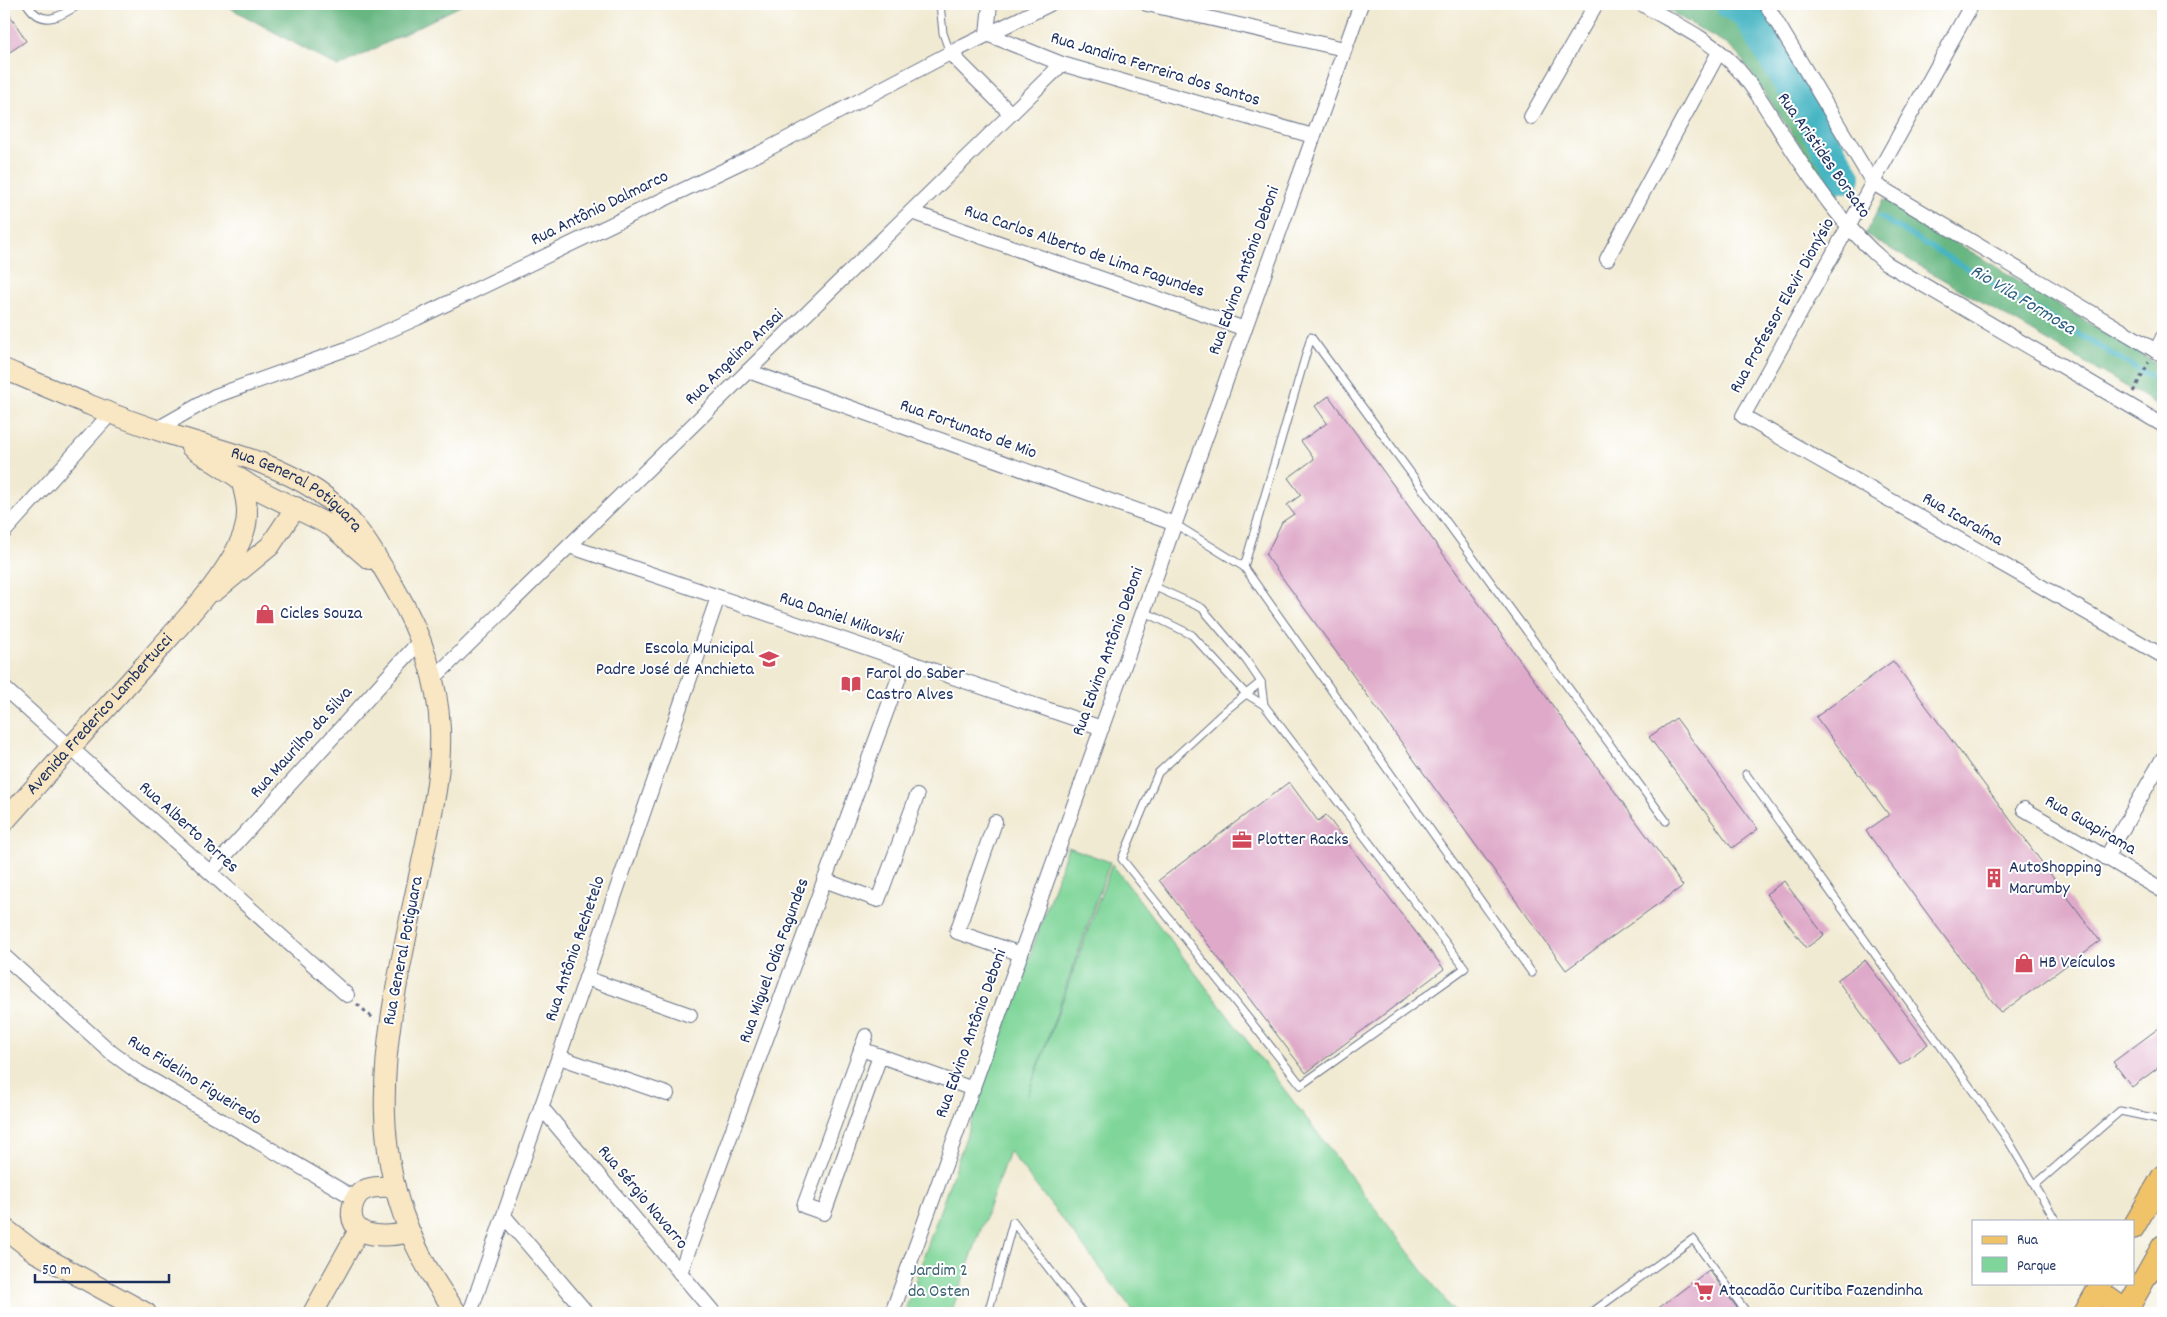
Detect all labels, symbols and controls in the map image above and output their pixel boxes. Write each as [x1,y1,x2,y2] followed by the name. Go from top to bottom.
[1047,26,1263,114] street label: Rua Jandira Ferreira dos Santos
[1770,88,1876,224] street label: Rua Aristides Borsato
[527,165,673,253] street label: Rua Antônio Dalmarco
[1203,183,1287,359] street label: Rua Edvino Antônio Deboni
[960,199,1208,305] street label: Rua Carlos Alberto de Lima Fagundes
[1724,214,1842,398] street label: Rua Professor Elevir Dionýsio
[1964,259,2081,344] water label: Rio Vila Formosa
[680,304,790,412] street label: Rua Angelina Ansai
[896,394,1040,466] street label: Rua Fortunato de Mio
[227,441,368,538] street label: Rua General Potiguara
[1917,487,2008,553] street label: Rua Icaraíma
[1067,564,1151,740] street label: Rua Edvino Antônio Deboni
[776,586,906,652] street label: Rua Daniel Mikovski
[280,602,363,627] place label: Cicles Souza
[254,603,276,625] shop icon: Cicles Souza
[21,629,179,801] street label: Avenida Frederico Lambertucci
[596,637,755,683] place label: Escola Municipal Padre José de Anchieta
[758,648,780,670] school or university icon: Escola Municipal Padre José de Anchieta
[866,662,965,708] place label: Farol do Saber Castro Alves
[840,673,862,695] library icon: Farol do Saber Castro Alves
[245,681,359,804] street label: Rua Maurilho da Silva
[133,776,243,880] street label: Rua Alberto Torres
[2040,790,2141,863] street label: Rua Guapirama
[1257,828,1349,853] place label: Plotter Racks
[1231,829,1253,851] office icon: Plotter Racks
[2009,856,2102,902] place label: AutoShopping Marumby
[1983,867,2005,889] building icon: AutoShopping Marumby
[539,873,613,1025] street label: Rua Antônio Rechetelo
[377,874,431,1028] street label: Rua General Potiguara
[734,875,816,1047] street label: Rua Miguel Odia Fagundes
[930,946,1014,1122] street label: Rua Edvino Antônio Deboni
[2039,951,2116,976] place label: HB Veículos
[2013,952,2035,974] shop icon: HB Veículos
[122,1030,266,1132] street label: Rua Fidelino Figueiredo
[591,1140,693,1256] street label: Rua Sérgio Navarro
[1972,1220,2134,1284] legend
[2017,1230,2039,1252] text: Rua
[35,1252,169,1284] scale bar
[2017,1256,2057,1278] text: Parque
[908,1259,970,1305] park label: Jardim 2 da Osten
[42,1260,71,1282] text: 50 m
[1719,1279,1923,1304] place label: Atacadão Curitiba Fazendinha
[1693,1280,1715,1302] supermarket icon: Atacadão Curitiba Fazendinha

